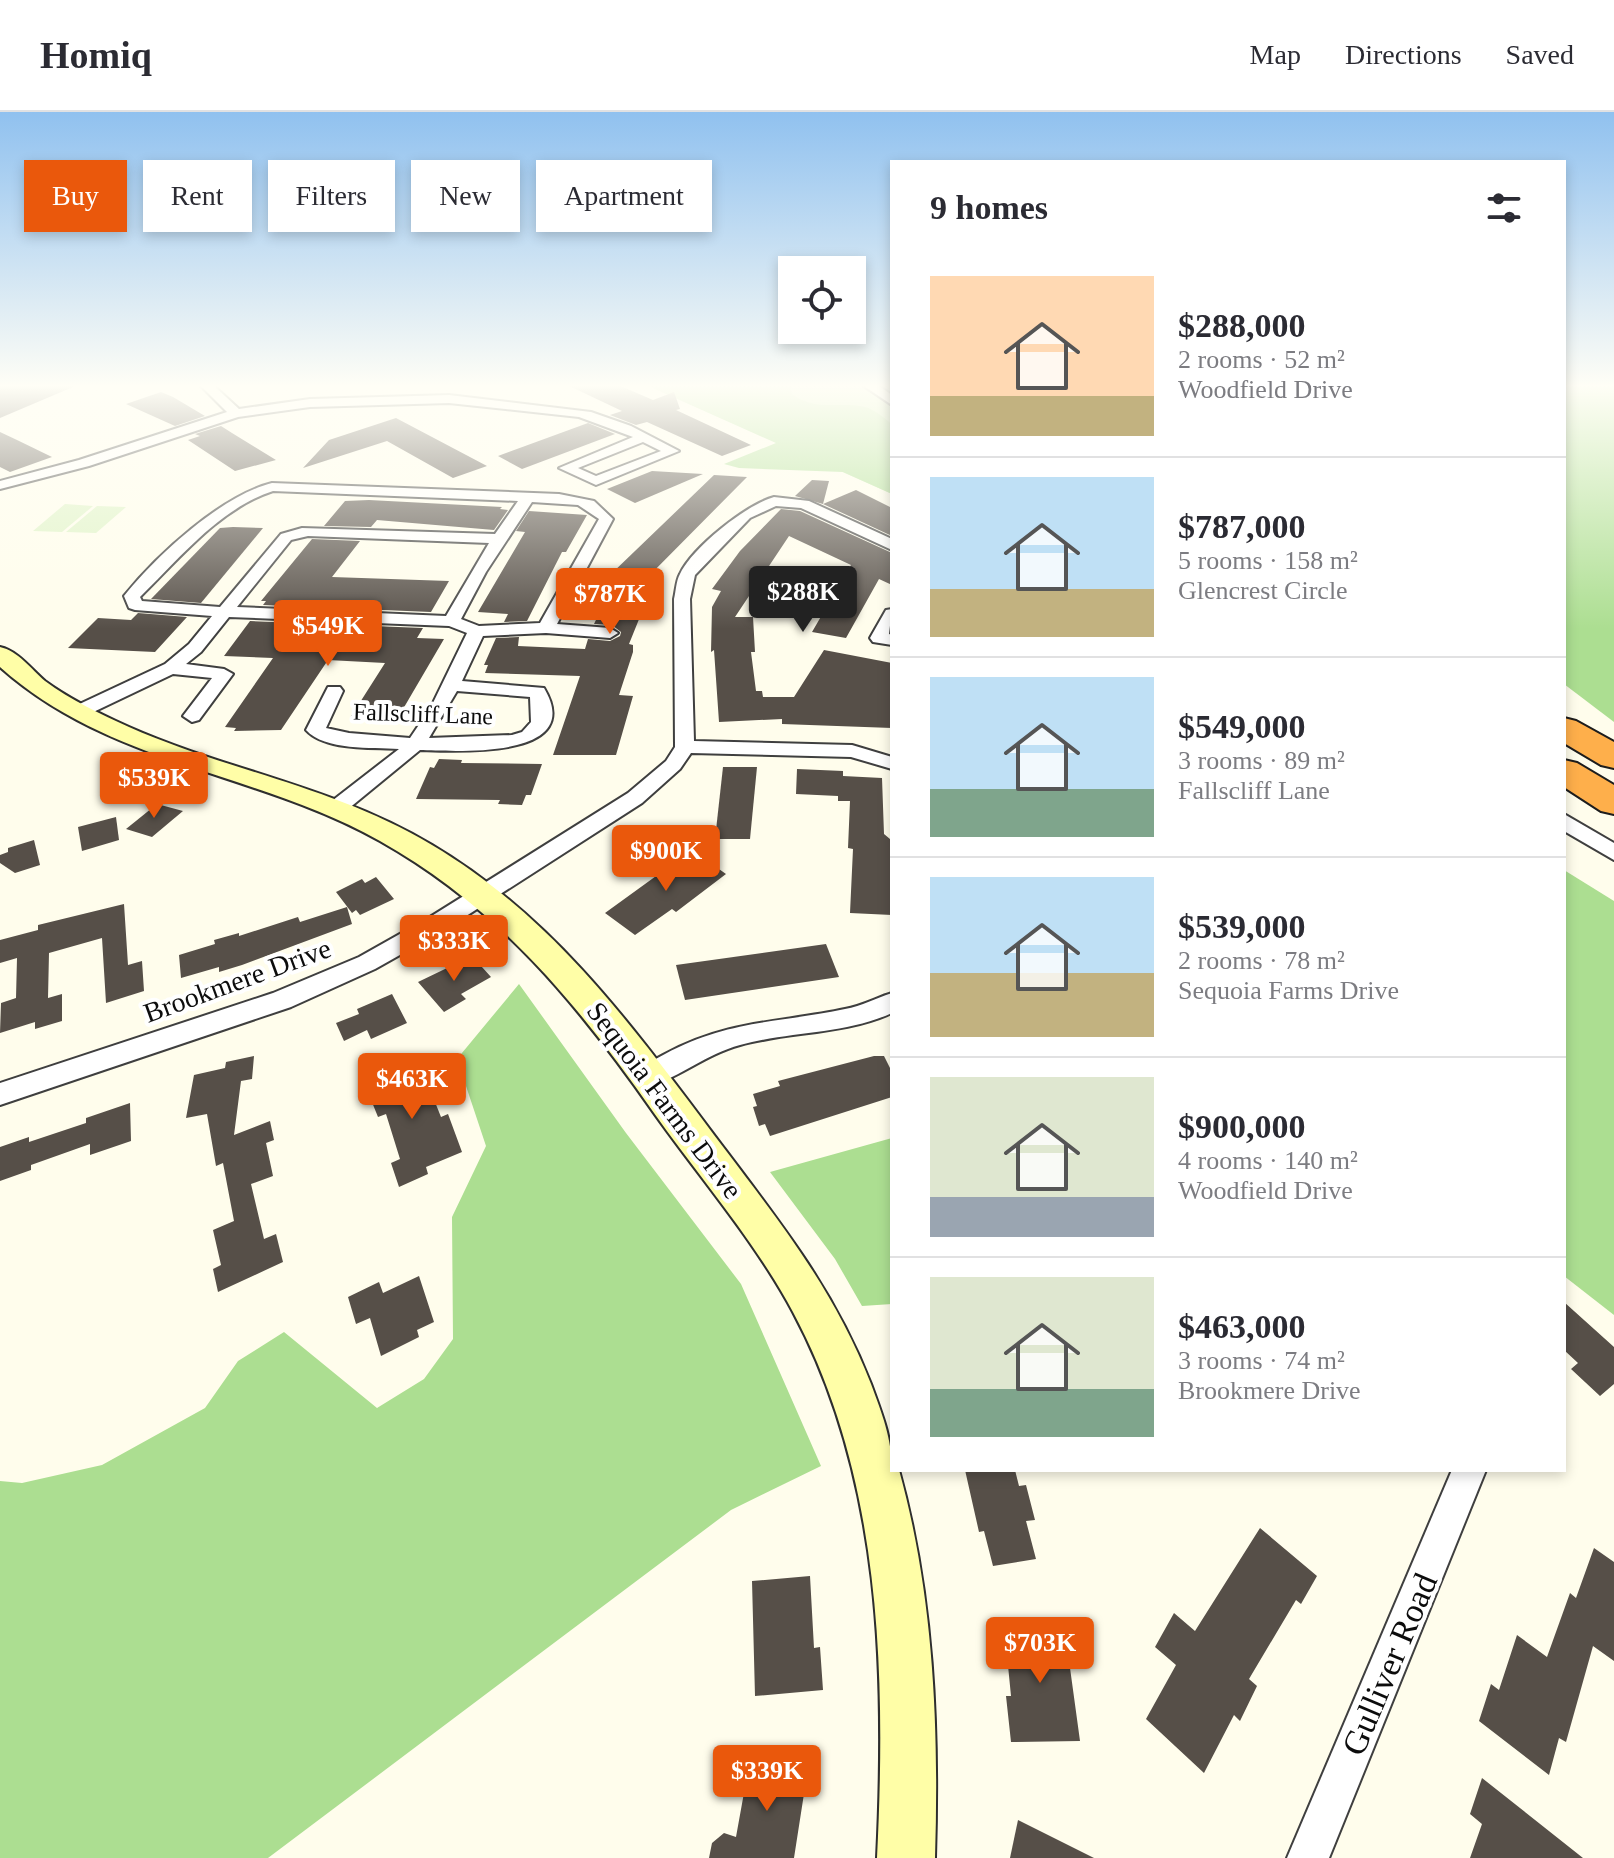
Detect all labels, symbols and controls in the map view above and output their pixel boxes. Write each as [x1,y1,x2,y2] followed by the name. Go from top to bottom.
[40,34,152,76] text: Homiq
[1250,39,1301,70] text: Map
[1345,39,1462,70] text: Directions
[1506,39,1574,70] text: Saved
[24,160,127,232] chip: Buy
[143,160,252,232] chip: Rent
[268,160,395,232] chip: Filters
[411,160,520,232] chip: New
[536,160,712,232] chip: Apartment
[1482,186,1526,230] icon: filters
[930,189,1048,226] text: 9 homes
[778,256,866,344] map controls
[778,256,866,344] button: locate
[1178,307,1306,344] text: $288,000
[994,308,1090,404] icon: home
[1178,345,1345,374] text: 2 rooms · 52 m²
[1178,375,1353,404] text: Woodfield Drive
[1178,508,1306,545] text: $787,000
[994,509,1090,605] icon: home
[1178,546,1358,575] text: 5 rooms · 158 m²
[747,566,859,634] pin: $288K
[554,568,666,636] pin: $787K
[1178,576,1348,605] text: Glencrest Circle
[767,577,839,606] text: $288K
[574,579,646,608] text: $787K
[272,600,384,668] pin: $549K
[292,611,364,640] text: $549K
[352,699,494,729] street label: Fallscliff Lane
[1178,708,1306,745] text: $549,000
[994,709,1090,805] icon: home
[1178,746,1345,775] text: 3 rooms · 89 m²
[98,752,210,820] pin: $539K
[118,763,190,792] text: $539K
[1178,776,1330,805] text: Fallscliff Lane
[610,825,722,893] pin: $900K
[630,836,702,865] text: $900K
[1178,908,1306,945] text: $539,000
[994,909,1090,1005] icon: home
[398,915,510,983] pin: $333K
[418,926,490,955] text: $333K
[139,932,335,1029] street label: Brookmere Drive
[1178,946,1345,975] text: 2 rooms · 78 m²
[1178,976,1399,1005] text: Sequoia Farms Drive
[581,996,749,1205] street label: Sequoia Farms Drive
[356,1053,468,1121] pin: $463K
[376,1064,448,1093] text: $463K
[1178,1108,1306,1145] text: $900,000
[994,1109,1090,1205] icon: home
[1178,1146,1358,1175] text: 4 rooms · 140 m²
[1178,1176,1353,1205] text: Woodfield Drive
[1178,1308,1306,1345] text: $463,000
[994,1309,1090,1405] icon: home
[1178,1346,1345,1375] text: 3 rooms · 74 m²
[1178,1376,1361,1405] text: Brookmere Drive
[1335,1568,1444,1761] street label: Gulliver Road
[984,1617,1096,1685] pin: $703K
[1004,1628,1076,1657] text: $703K
[711,1745,823,1813] pin: $339K
[731,1756,803,1785] text: $339K

